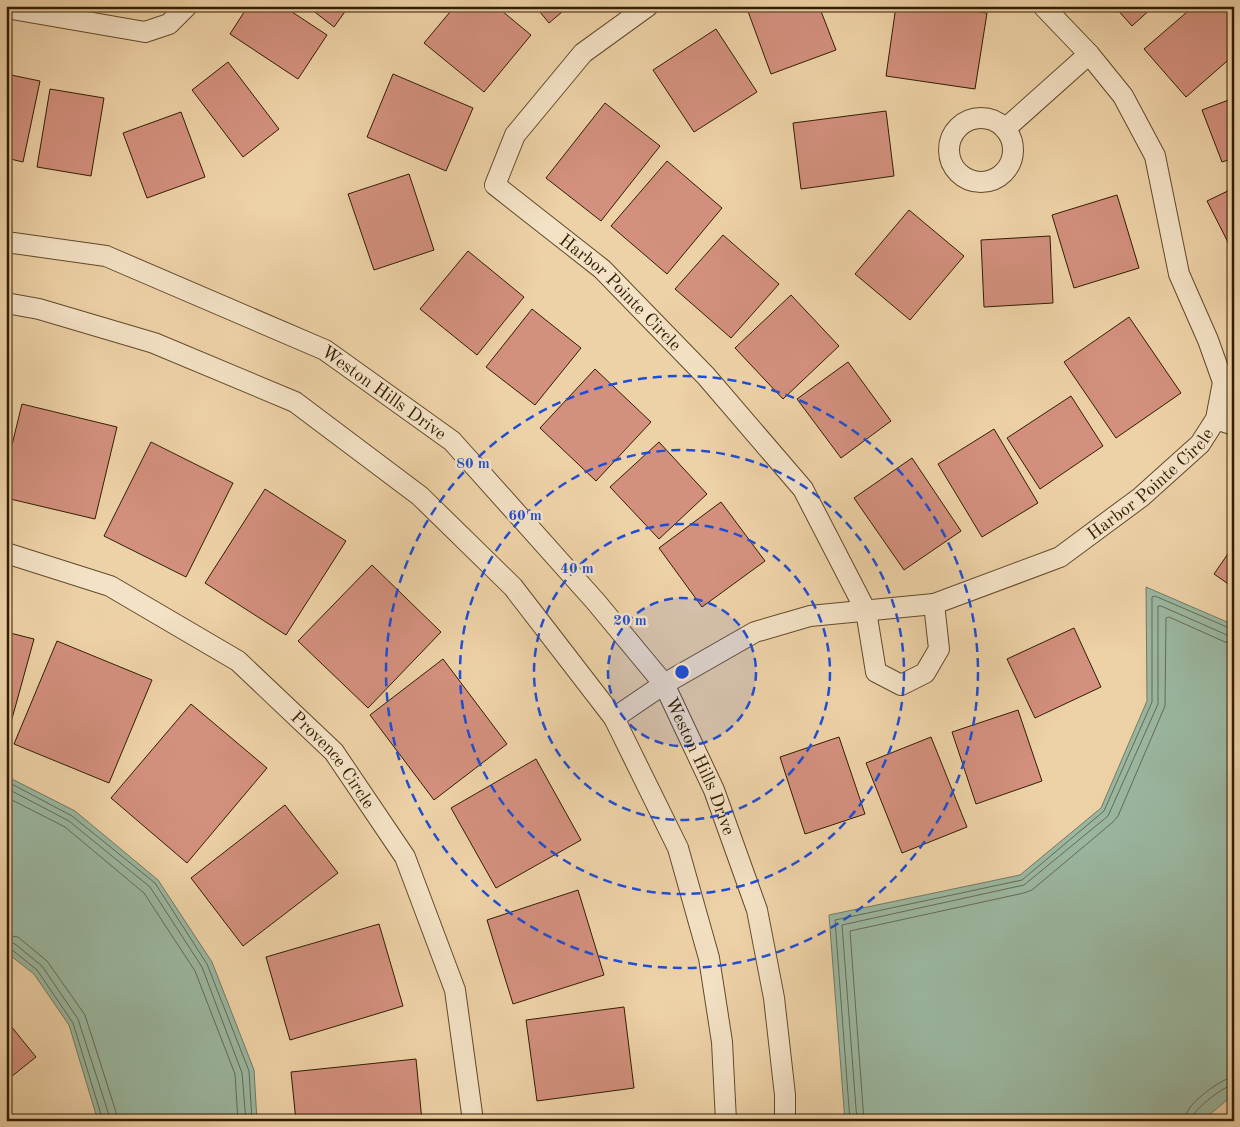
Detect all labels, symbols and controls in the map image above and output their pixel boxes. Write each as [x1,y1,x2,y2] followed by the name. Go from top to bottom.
[556,231,684,355] street label: Harbor Pointe Circle
[318,343,449,444] street label: Weston Hills Drive
[1084,426,1217,544] street label: Harbor Pointe Circle
[456,457,490,472] text: 80 m
[508,509,542,524] text: 60 m
[560,562,594,577] text: 40 m
[613,614,647,629] text: 20 m
[673,663,691,681] centre of rings
[662,695,737,838] street label: Weston Hills Drive
[287,708,377,812] street label: Provence Circle

